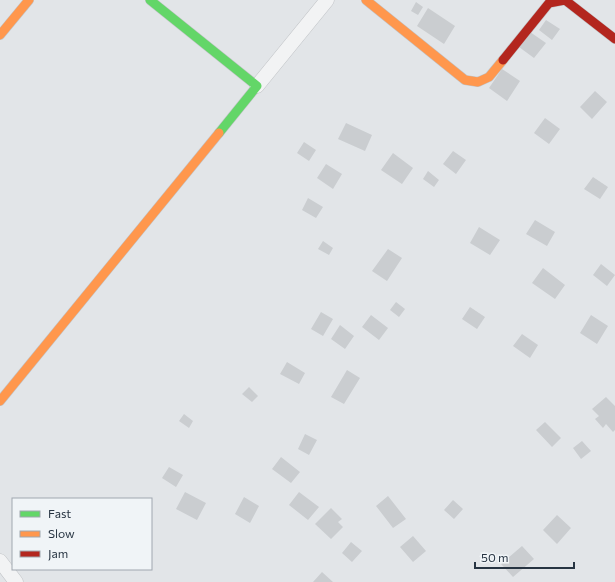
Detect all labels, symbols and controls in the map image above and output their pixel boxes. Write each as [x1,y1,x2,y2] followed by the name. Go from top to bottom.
[12,498,152,570] legend
[48,506,71,520] text: Fast
[48,526,75,540] text: Slow
[475,544,574,570] scale bar
[48,546,68,561] text: Jam
[481,550,509,564] text: 50 m

